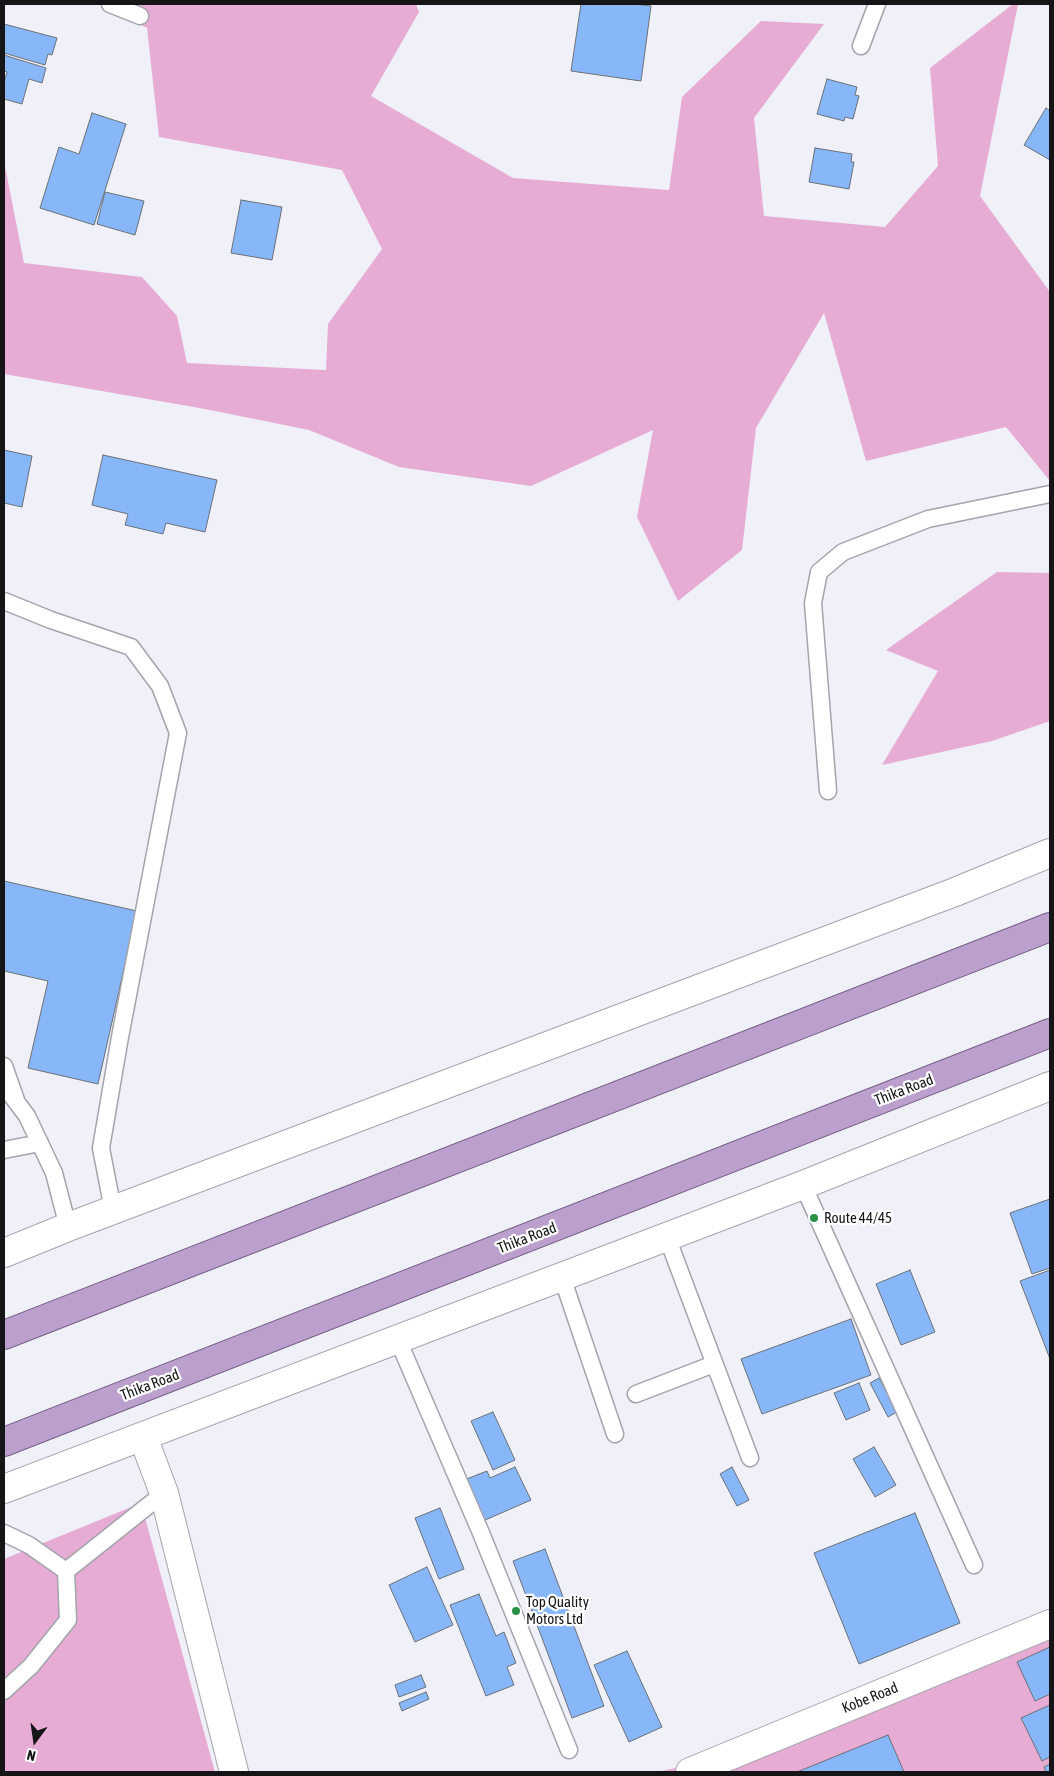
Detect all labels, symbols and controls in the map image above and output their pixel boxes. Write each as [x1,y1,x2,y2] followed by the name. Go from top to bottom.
[872,1071,936,1109] street label: Thika Road
[824,1209,892,1227] place label: Route 44/45
[808,1212,820,1224] marker: Route 44/45
[495,1219,559,1257] street label: Thika Road
[118,1366,182,1404] street label: Thika Road
[526,1593,589,1628] place label: Top Quality Motors Ltd
[510,1605,522,1617] marker: Top Quality Motors Ltd
[839,1679,901,1717] street label: Kobe Road
[10,1716,60,1766] north arrow
[25,1747,37,1764] text: N

